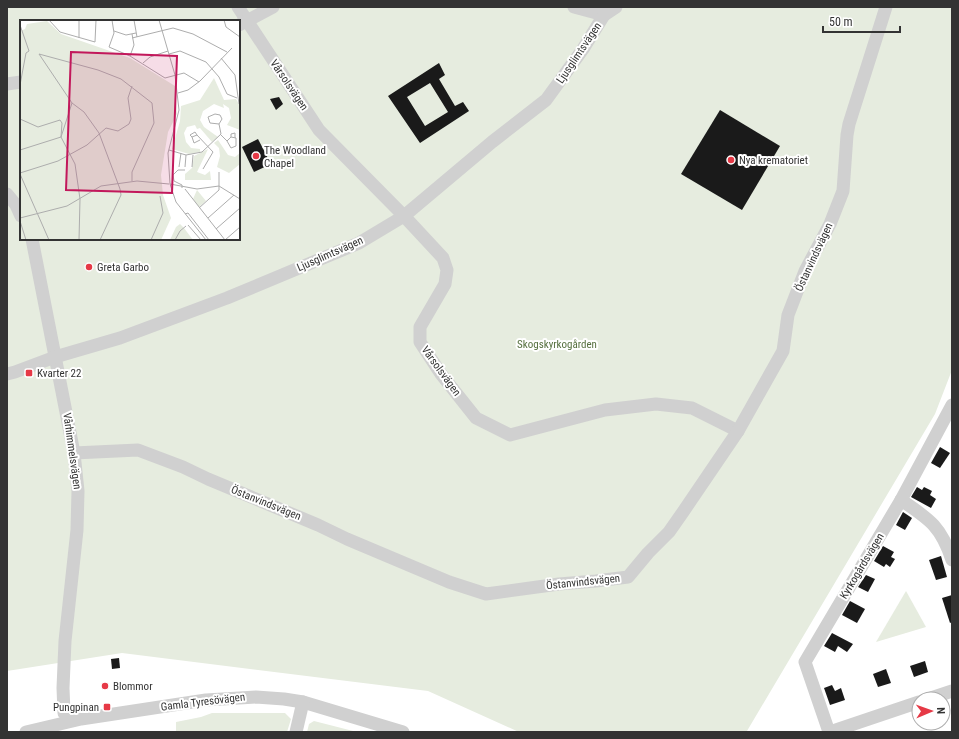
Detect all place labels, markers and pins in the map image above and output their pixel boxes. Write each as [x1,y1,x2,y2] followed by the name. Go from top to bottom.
[264,144,326,170] place label: The Woodland Chapel
[251,151,261,161] marker: The Woodland Chapel
[739,154,808,167] place label: Nya krematoriet
[726,155,736,165] marker: Nya krematoriet
[97,261,149,274] place label: Greta Garbo
[84,262,94,272] marker: Greta Garbo
[37,367,81,380] place label: Kvarter 22
[24,368,34,378] marker: Kvarter 22
[113,680,153,693] place label: Blommor
[100,681,110,691] marker: Blommor
[53,701,99,714] place label: Pungpinan
[102,702,112,712] marker: Pungpinan

